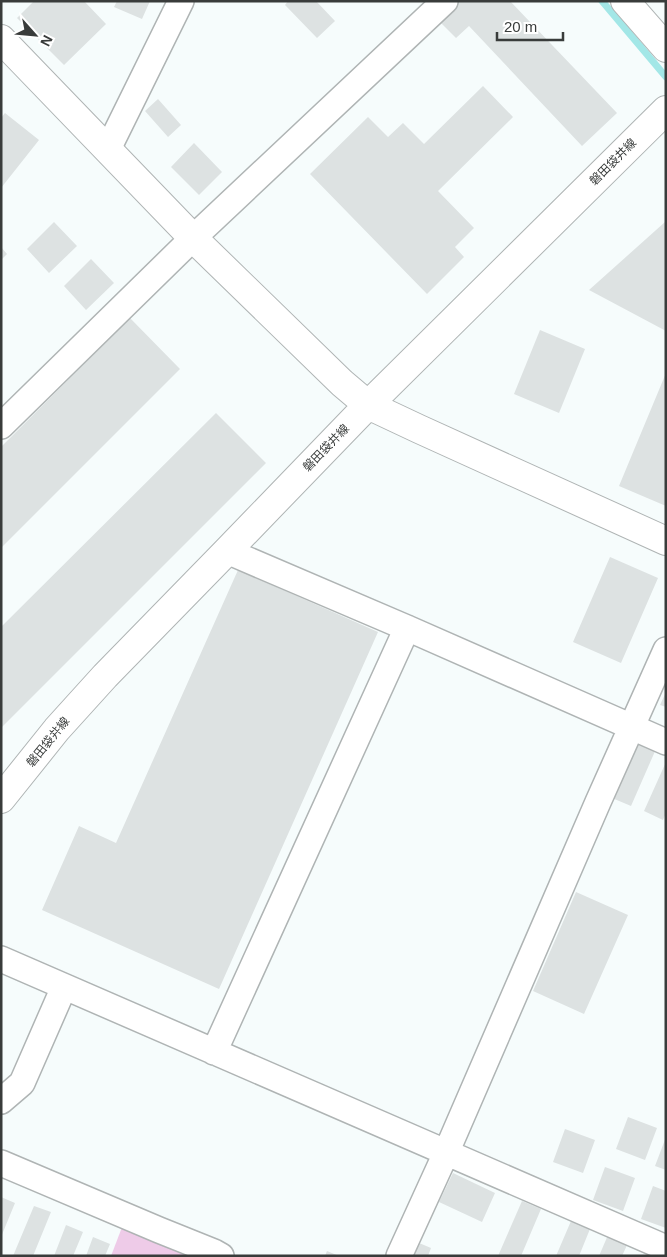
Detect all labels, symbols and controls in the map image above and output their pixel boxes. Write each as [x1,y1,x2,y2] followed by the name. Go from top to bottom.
[10,10,60,60] north arrow
[497,10,563,42] scale bar
[504,18,537,35] text: 20 m
[37,33,56,49] text: N
[587,136,639,188] street label: 磐田袋井線
[300,422,352,474] street label: 磐田袋井線
[24,714,72,770] street label: 磐田袋井線

